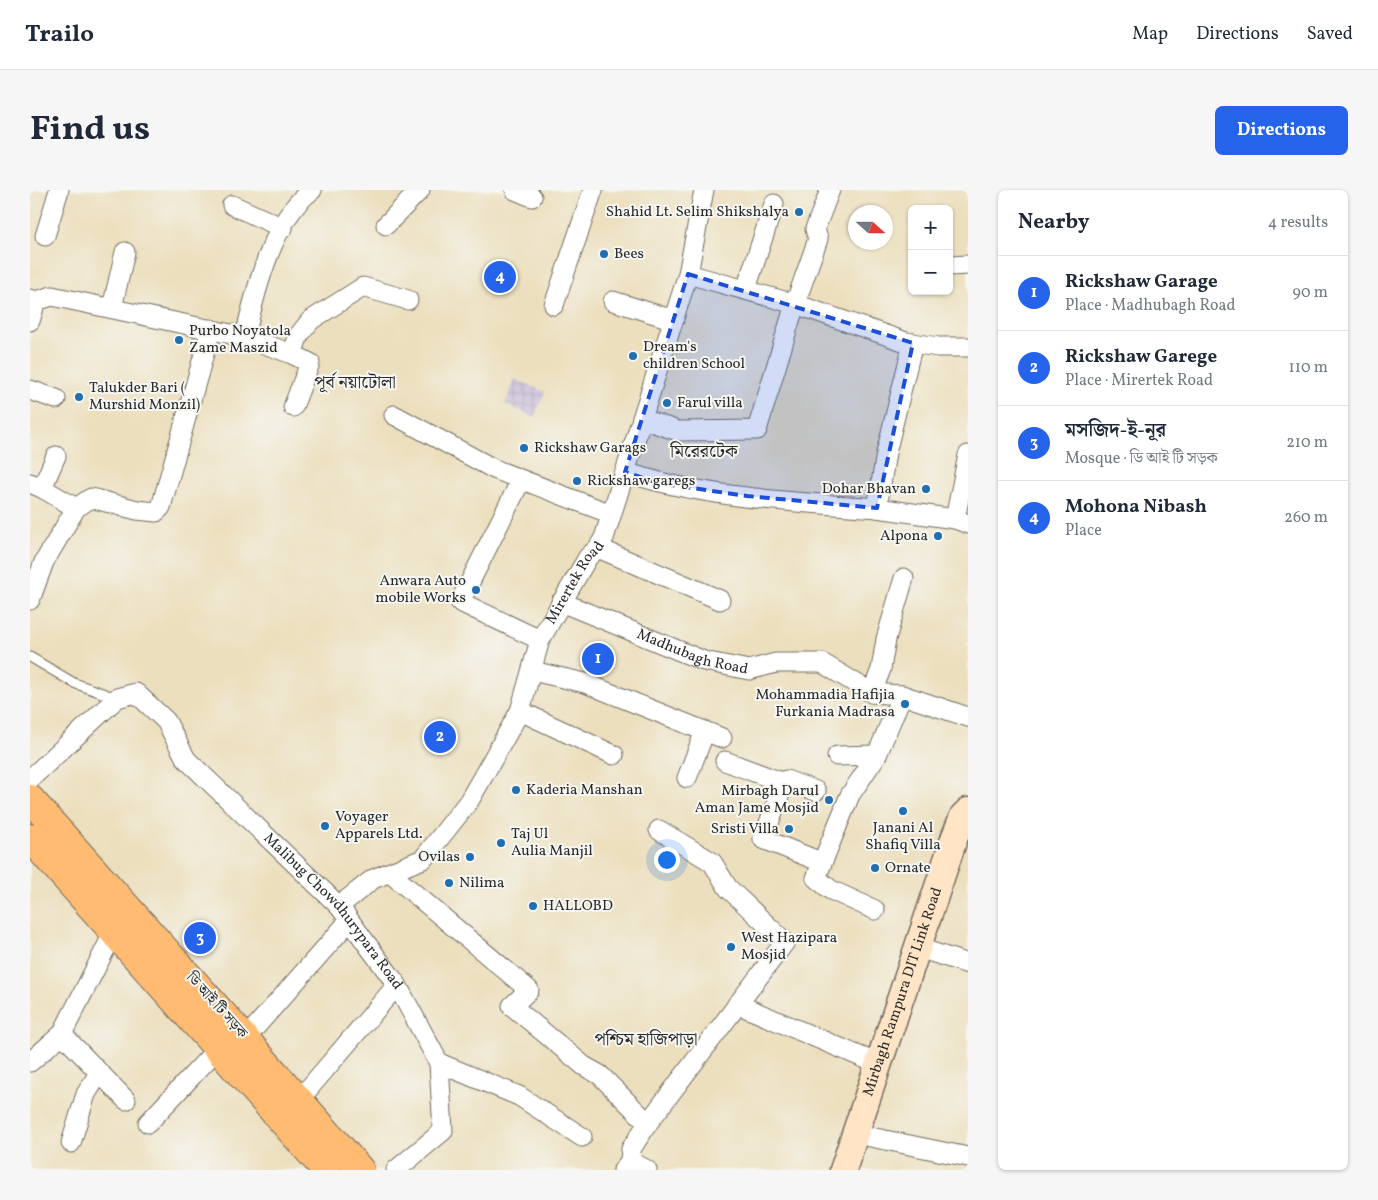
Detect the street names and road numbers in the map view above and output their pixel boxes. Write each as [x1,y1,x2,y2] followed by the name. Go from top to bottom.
[541,538,610,628] street label: Mirertek Road
[633,624,750,680] street label: Madhubagh Road
[259,828,408,994] street label: Malibug Chowdhurypara Road
[858,884,948,1099] street label: Mirbagh Rampura DIT Link Road
[180,968,252,1044] street label: ডি আই টি সড়ক

